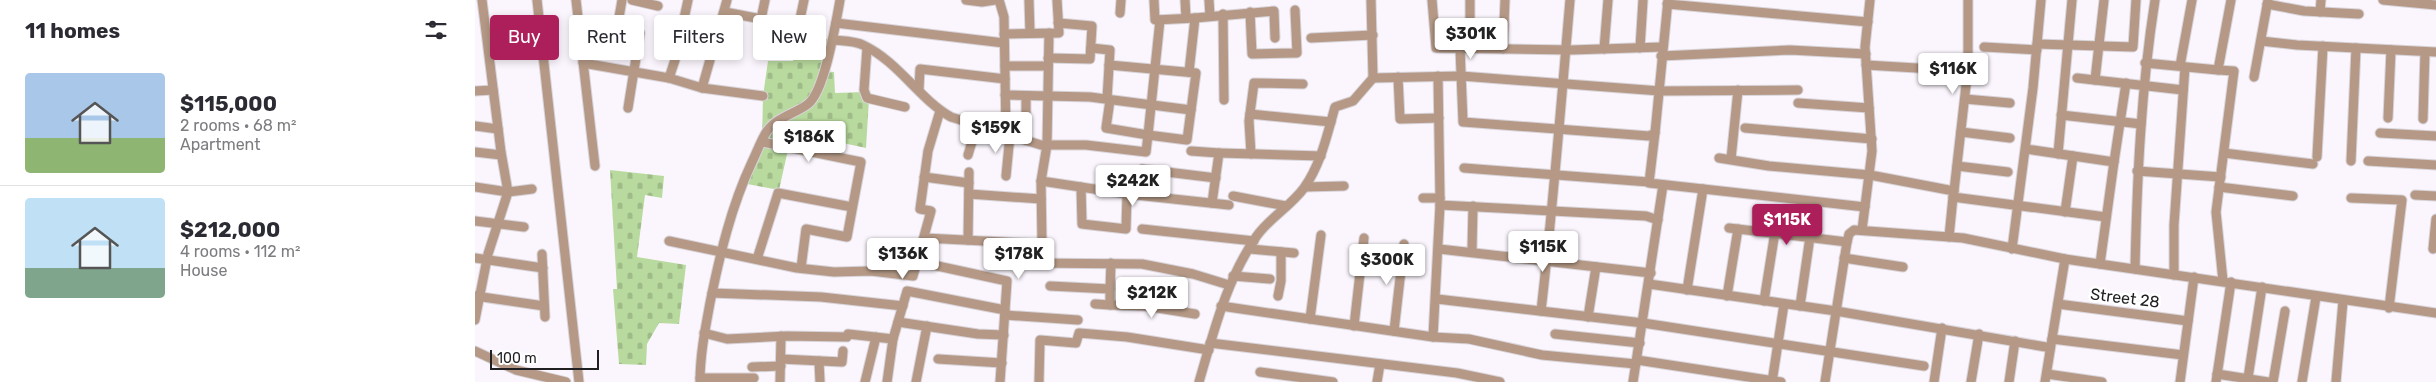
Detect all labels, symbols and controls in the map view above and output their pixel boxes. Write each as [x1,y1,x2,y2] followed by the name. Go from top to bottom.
[490,15,559,60] chip: Buy
[569,15,644,60] chip: Rent
[654,15,743,60] chip: Filters
[753,15,826,60] chip: New
[422,16,450,44] icon: filters
[25,18,120,43] text: 11 homes
[1436,18,1506,60] pin: $301K
[1446,24,1496,43] text: $301K
[1918,52,1988,95] pin: $116K
[1929,59,1977,78] text: $116K
[180,91,277,116] text: $115,000
[65,93,125,153] icon: home
[961,112,1031,154] pin: $159K
[180,116,297,135] text: 2 rooms · 68 m²
[971,118,1021,137] text: $159K
[774,120,844,163] pin: $186K
[784,127,834,146] text: $186K
[180,135,260,154] text: Apartment
[1098,164,1168,207] pin: $242K
[1107,171,1159,190] text: $242K
[1752,204,1822,246] pin: $115K
[1763,210,1811,229] text: $115K
[180,217,280,242] text: $212,000
[65,218,125,278] icon: home
[1508,230,1578,273] pin: $115K
[1519,237,1567,256] text: $115K
[868,238,938,280] pin: $136K
[984,238,1054,280] pin: $178K
[180,242,300,261] text: 4 rooms · 112 m²
[878,244,928,263] text: $136K
[994,244,1044,263] text: $178K
[1352,244,1422,286] pin: $300K
[1360,250,1414,269] text: $300K
[180,261,227,280] text: House
[1117,276,1187,319] pin: $212K
[1127,283,1177,302] text: $212K
[2089,284,2161,312] street label: Street 28
[490,347,599,370] scale bar
[497,350,537,367] text: 100 m

